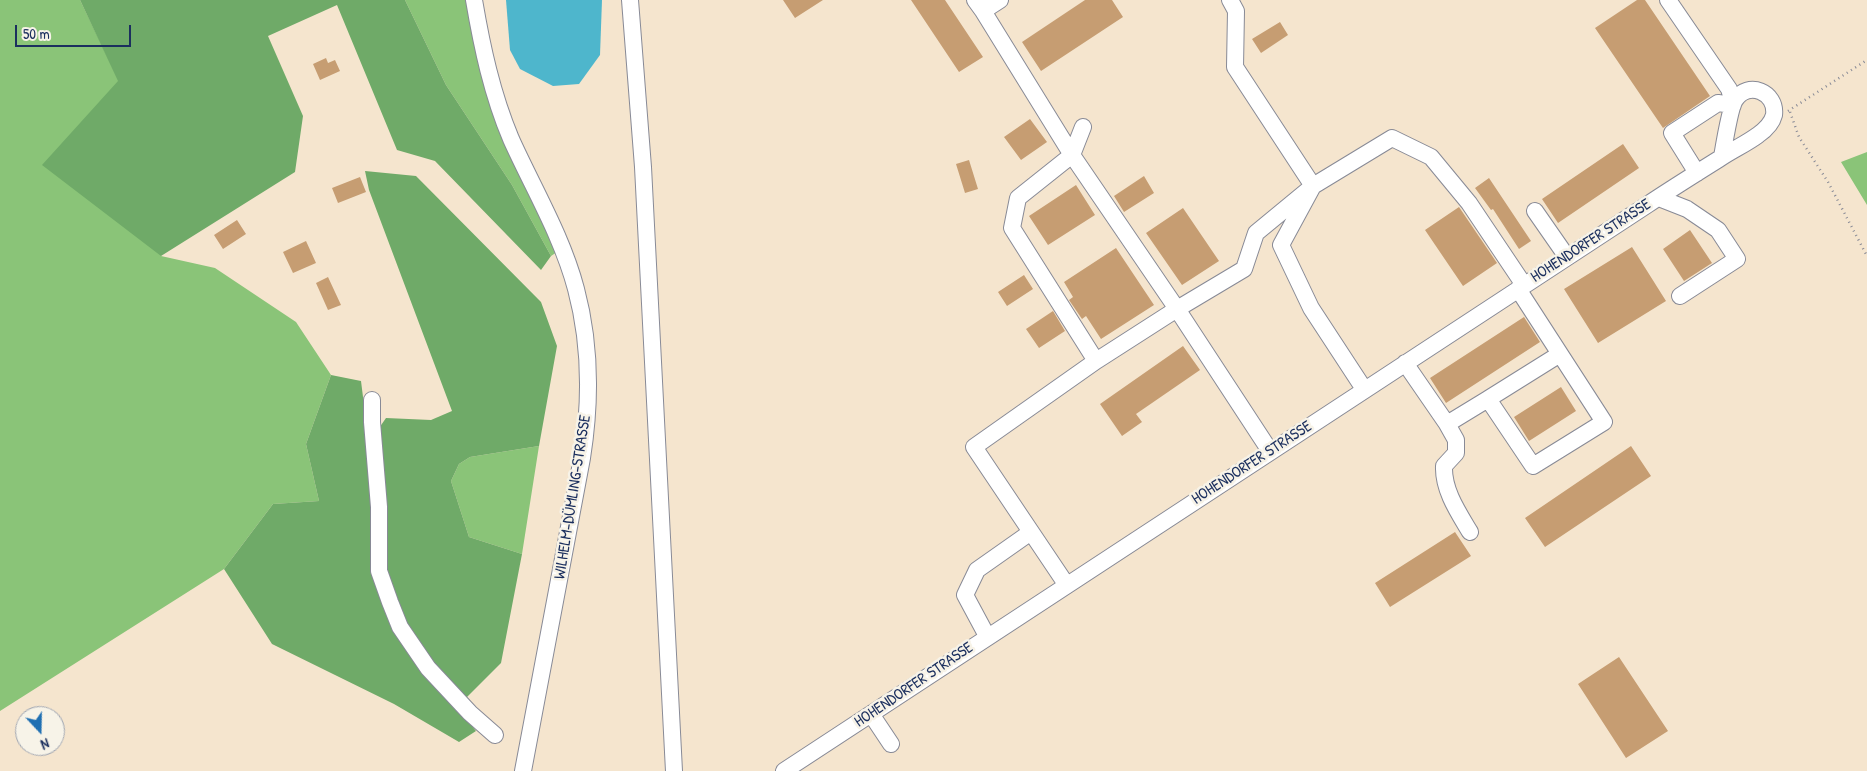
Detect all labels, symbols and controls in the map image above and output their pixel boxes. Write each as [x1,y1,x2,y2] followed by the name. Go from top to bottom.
[18,15,134,47] scale bar
[23,23,50,44] text: 50 m
[1528,195,1654,287] street label: HOHENDORFER STRASSE
[551,414,595,580] street label: WILHELM-DÜMLING-STRASSE
[1189,417,1315,509] street label: HOHENDORFER STRASSE
[851,638,977,732] street label: HOHENDORFER STRASSE
[15,706,65,756] north arrow
[38,734,52,755] text: N

